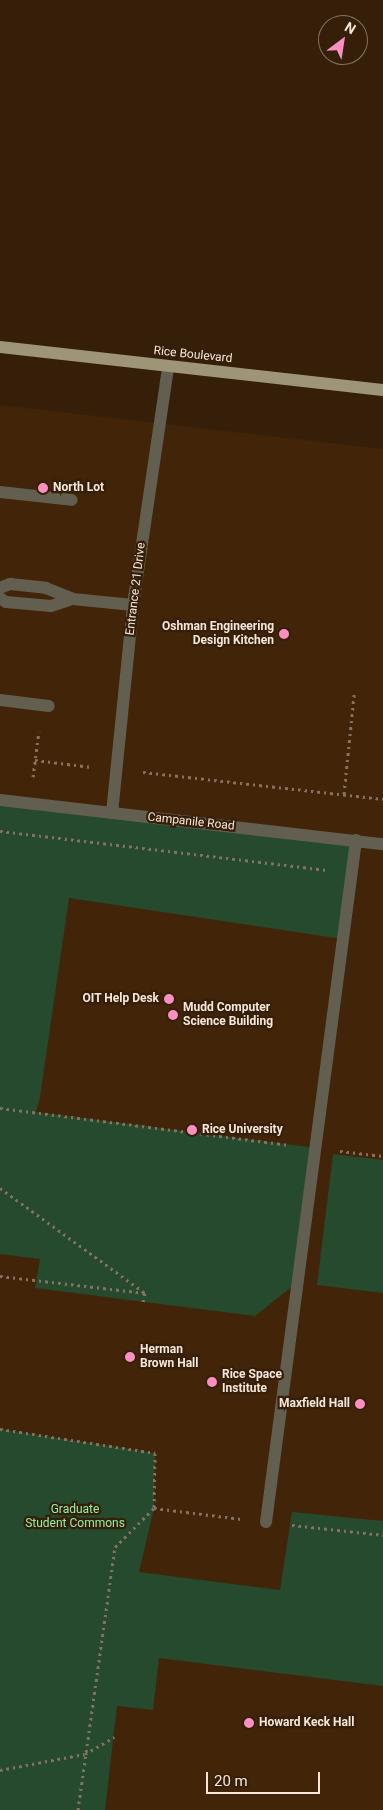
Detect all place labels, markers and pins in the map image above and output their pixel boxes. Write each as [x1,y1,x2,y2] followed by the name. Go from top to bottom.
[53,481,104,495] place label: North Lot
[37,482,49,494] marker: North Lot
[162,620,274,648] place label: Oshman Engineering Design Kitchen
[278,628,290,640] marker: Oshman Engineering Design Kitchen
[82,992,159,1006] place label: OIT Help Desk
[163,993,175,1005] marker: OIT Help Desk
[183,1001,273,1029] place label: Mudd Computer Science Building
[167,1009,179,1021] marker: Mudd Computer Science Building
[202,1123,283,1137] place label: Rice University
[186,1124,198,1136] marker: Rice University
[140,1343,198,1371] place label: Herman Brown Hall
[124,1351,136,1363] marker: Herman Brown Hall
[222,1368,282,1396] place label: Rice Space Institute
[206,1376,218,1388] marker: Rice Space Institute
[279,1397,350,1411] place label: Maxfield Hall
[354,1398,366,1410] marker: Maxfield Hall
[259,1716,354,1730] place label: Howard Keck Hall
[243,1717,255,1729] marker: Howard Keck Hall

